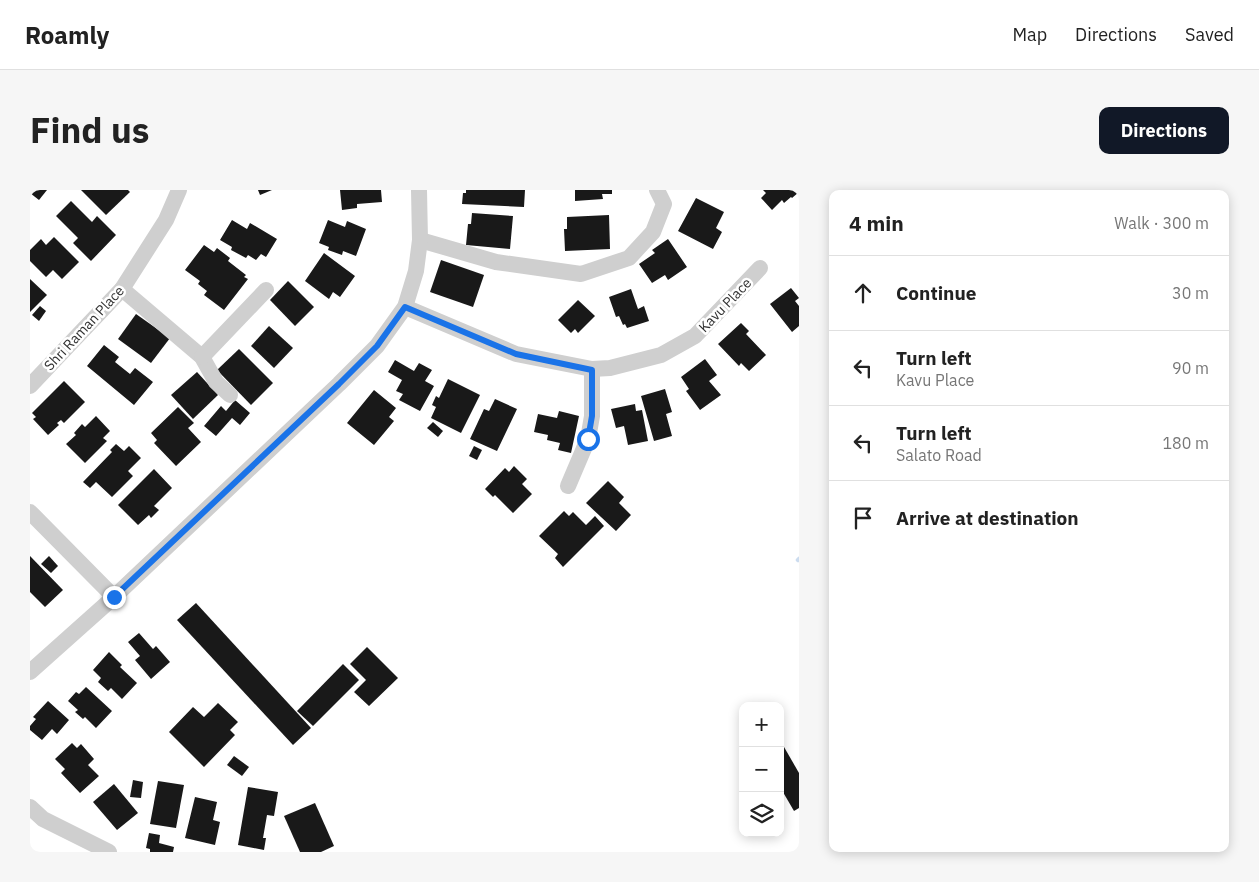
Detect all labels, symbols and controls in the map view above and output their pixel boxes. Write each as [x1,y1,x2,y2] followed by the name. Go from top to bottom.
[25,19,109,51] text: Roamly
[1012,23,1047,46] text: Map
[1075,23,1157,46] text: Directions
[1185,23,1234,46] text: Saved
[30,107,149,153] text: Find us
[1099,107,1229,154] button: Directions
[849,209,904,237] text: 4 min
[1114,213,1209,233] text: Walk · 300 m
[695,274,756,336] street label: Kavu Place
[849,279,877,307] icon: ahead
[896,281,976,305] text: Continue
[40,282,128,374] street label: Shri Raman Place
[1172,283,1209,303] text: 30 m
[896,346,972,370] text: Turn left
[849,354,877,382] icon: left
[1172,358,1209,378] text: 90 m
[896,370,974,390] text: Kavu Place
[896,421,972,445] text: Turn left
[577,428,600,451] route start
[849,429,877,457] icon: left
[1162,433,1209,453] text: 180 m
[896,445,982,465] text: Salato Road
[849,504,877,532] icon: arrive
[896,506,1079,530] text: Arrive at destination
[103,586,126,609] route end
[739,702,784,837] map controls
[739,702,784,747] button: +
[739,747,784,792] button: −
[739,792,784,837] button: layers

